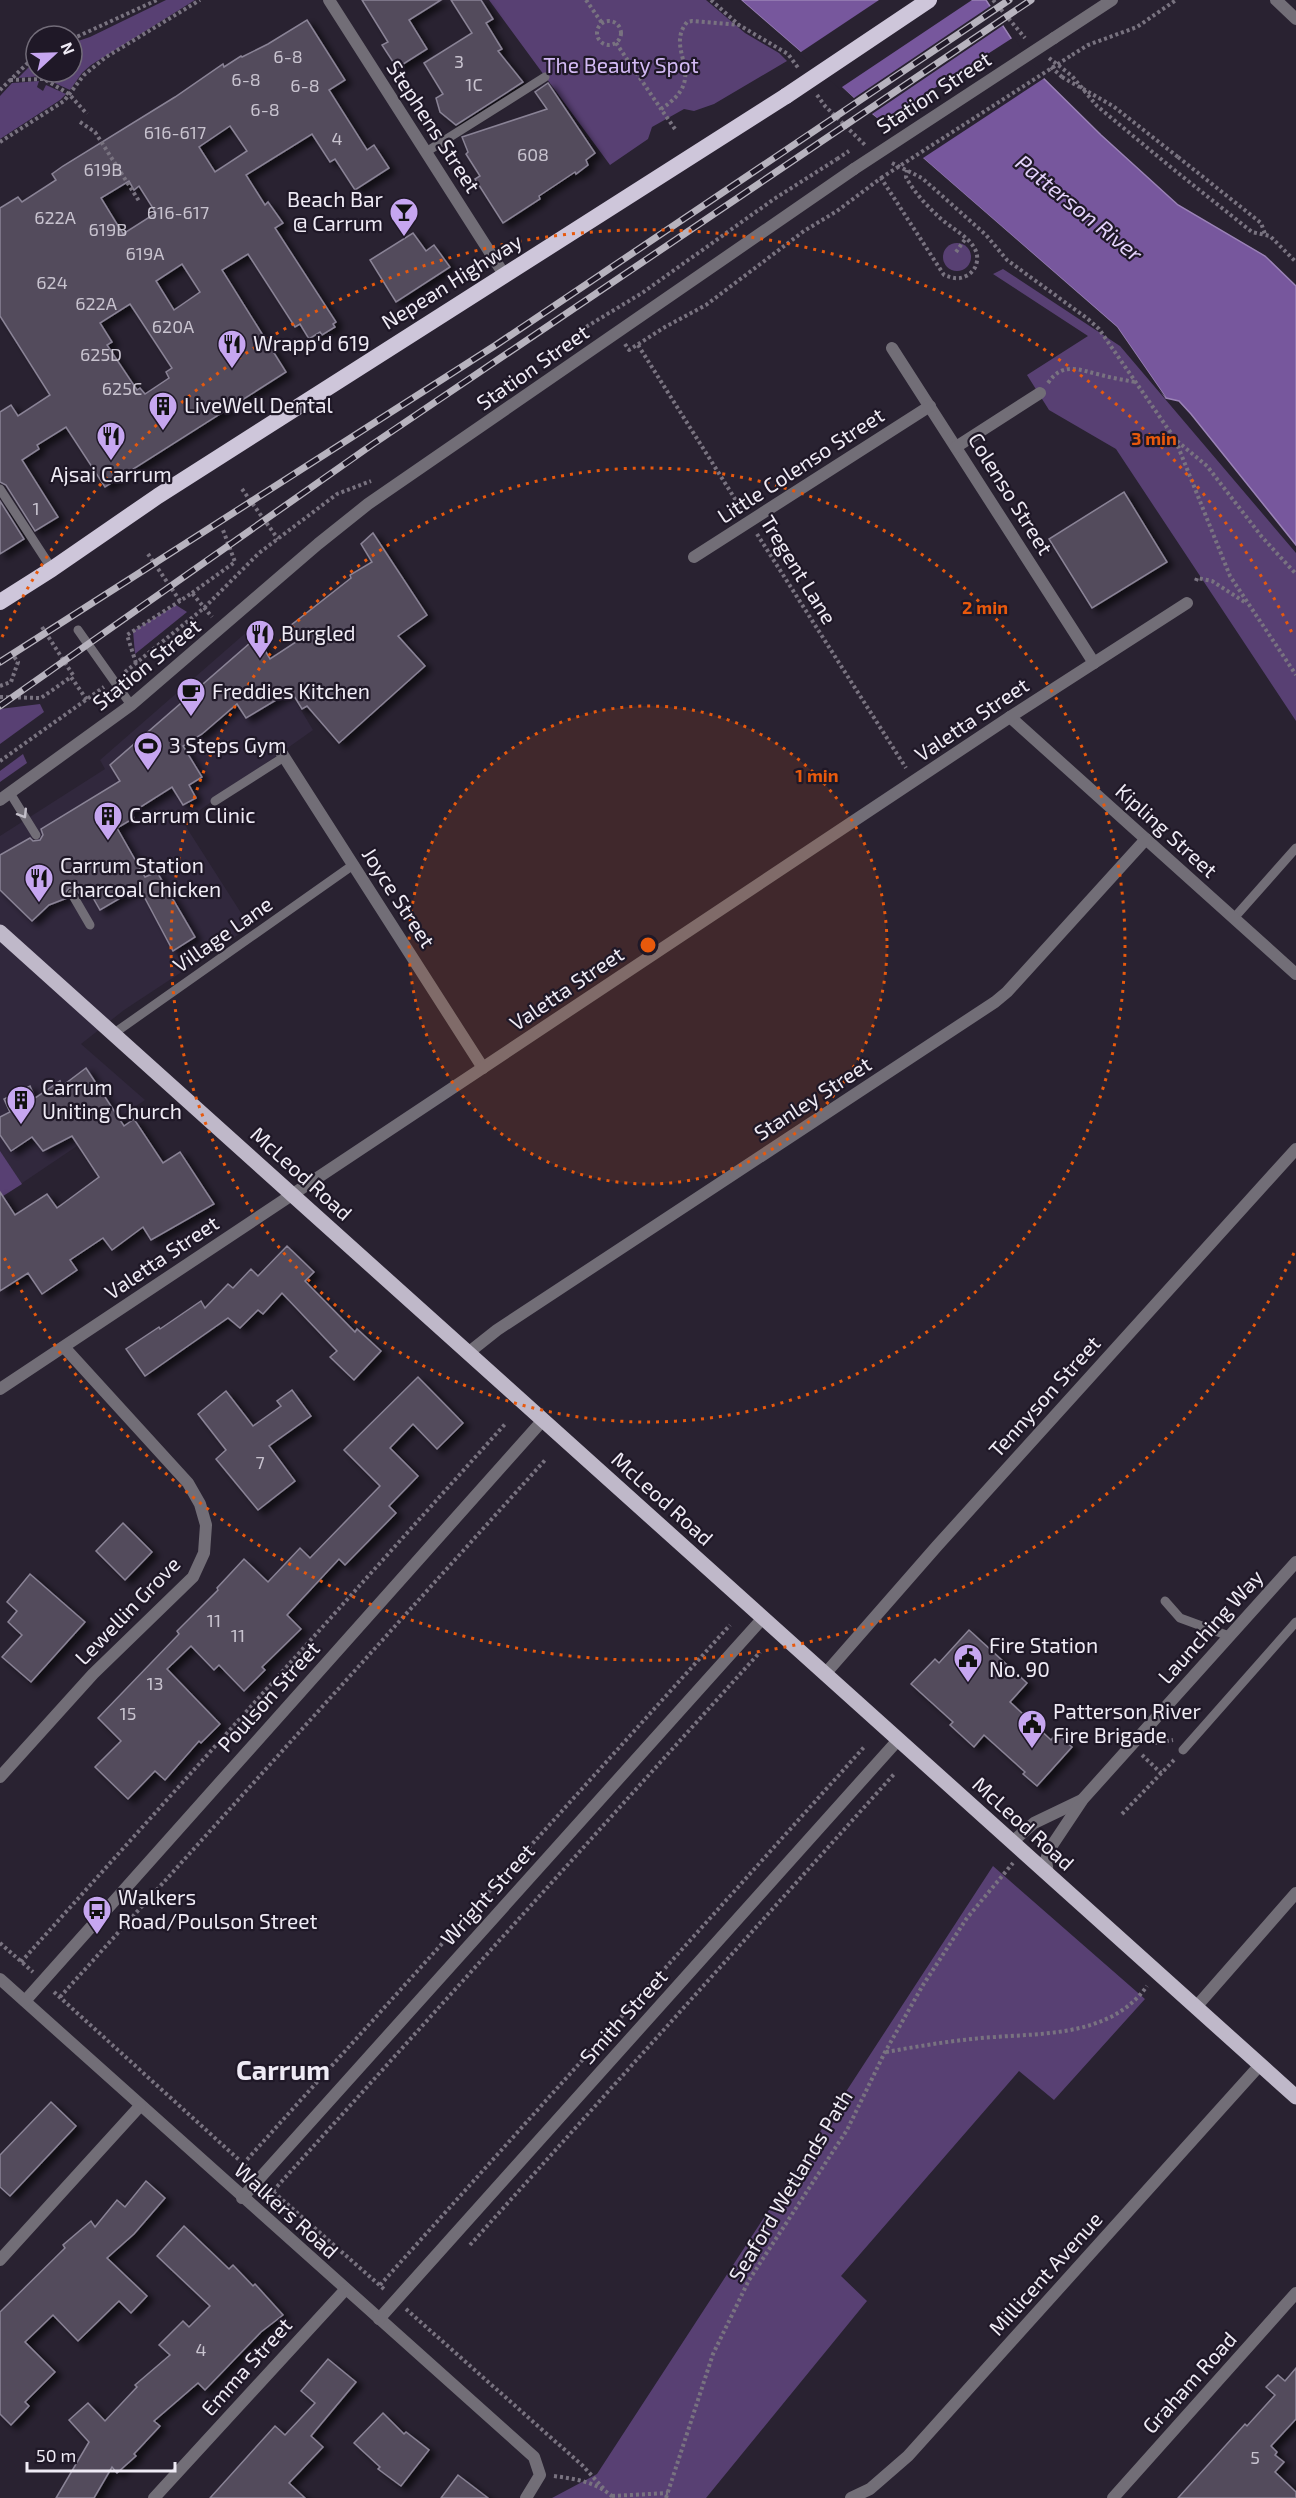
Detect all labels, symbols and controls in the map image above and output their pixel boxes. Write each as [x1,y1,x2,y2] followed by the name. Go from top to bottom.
[24,24,84,84] north arrow
[57,39,79,57] text: N
[273,45,303,67] house number: 6-8
[871,45,995,138] street label: Station Street
[454,50,464,72] house number: 3
[543,52,699,77] park label: The Beauty Spot
[382,55,486,197] street label: Stephens Street
[231,68,261,90] house number: 6-8
[465,73,483,95] house number: 1C
[290,74,320,96] house number: 6-8
[250,98,280,120] house number: 6-8
[144,121,206,143] house number: 616-617
[331,127,343,149] house number: 4
[517,143,549,165] house number: 608
[1011,148,1149,267] water label: Patterson River
[84,158,122,180] house number: 619B
[287,186,384,235] place label: Beach Bar @ Carrum
[388,196,420,238] bar icon: Beach Bar @ Carrum
[147,201,209,223] house number: 616-617
[34,206,77,228] house number: 622A
[89,218,127,240] house number: 619B
[376,227,526,334] street label: Nepean Highway
[126,242,165,264] house number: 619A
[36,271,68,293] house number: 624
[75,292,118,314] house number: 622A
[152,315,195,337] house number: 620A
[471,319,593,415] street label: Station Street
[216,328,248,370] restaurant icon: Wrapp'd 619
[253,330,370,355] place label: Wrapp'd 619
[80,343,122,365] house number: 625D
[102,377,142,399] house number: 625C
[147,390,179,432] building icon: LiveWell Dental
[184,392,333,417] place label: LiveWell Dental
[712,402,888,528] street label: Little Colenso Street
[95,420,127,462] restaurant icon: Ajsai Carrum
[1131,427,1177,449] text: 3 min
[964,428,1059,559] street label: Colenso Street
[50,461,172,487] place label: Ajsai Carrum
[32,497,40,519] house number: 1
[756,510,843,628] street label: Tregent Lane
[962,596,1008,618] text: 2 min
[87,613,205,715] street label: Station Street
[244,618,276,660] restaurant icon: Burgled
[281,620,356,645] place label: Burgled
[910,672,1033,766] street label: Valetta Street
[175,676,207,718] cafe icon: Freddies Kitchen
[212,678,370,703] place label: Freddies Kitchen
[132,730,164,772] sports icon: 3 Steps Gym
[169,732,287,757] place label: 3 Steps Gym
[795,764,839,786] text: 1 min
[1111,778,1223,882] street label: Kipling Street
[92,800,124,842] building icon: Carrum Clinic
[129,802,255,827] place label: Carrum Clinic
[16,807,27,818] one-way arrow
[358,842,441,952] street label: Joyce Street
[60,852,221,901] place label: Carrum Station Charcoal Chicken
[23,862,55,904] restaurant icon: Carrum Station Charcoal Chicken
[168,890,277,977] street label: Village Lane
[638,935,658,955] centre of rings
[505,941,628,1035] street label: Valetta Street
[749,1051,875,1145] street label: Stanley Street
[42,1074,182,1123] place label: Carrum Uniting Church
[5,1084,37,1126] building icon: Carrum Uniting Church
[246,1121,358,1225] street label: McLeod Road
[100,1210,223,1304] street label: Valetta Street
[983,1330,1105,1462] street label: Tennyson Street
[607,1446,719,1550] street label: McLeod Road
[255,1451,265,1473] house number: 7
[69,1551,185,1669] street label: Lewellin Grove
[1152,1564,1268,1688] street label: Launching Way
[207,1609,221,1631] house number: 11
[231,1624,245,1646] house number: 11
[989,1632,1098,1681] place label: Fire Station No. 90
[212,1636,324,1756] street label: Poulson Street
[952,1642,984,1684] public building icon: Fire Station No. 90
[146,1672,164,1694] house number: 13
[1053,1698,1201,1747] place label: Patterson River Fire Brigade
[120,1702,136,1724] house number: 15
[1016,1708,1048,1750] public building icon: Patterson River Fire Brigade
[968,1771,1080,1875] street label: McLeod Road
[435,1838,539,1950] street label: Wright Street
[118,1884,317,1933] place label: Walkers Road/Poulson Street
[81,1894,113,1936] bus stop icon: Walkers Road/Poulson Street
[574,1964,672,2068] street label: Smith Street
[236,2053,330,2085] district label: Carrum
[723,2085,857,2286] street label: Seaford Wetlands Path
[230,2157,344,2263] street label: Walkers Road
[983,2206,1107,2340] street label: Millicent Avenue
[195,2312,296,2420] street label: Emma Street
[1137,2326,1241,2438] street label: Graham Road
[195,2338,207,2360] house number: 4
[27,2435,176,2473] scale bar
[36,2444,76,2466] text: 50 m
[1250,2446,1260,2468] house number: 5

